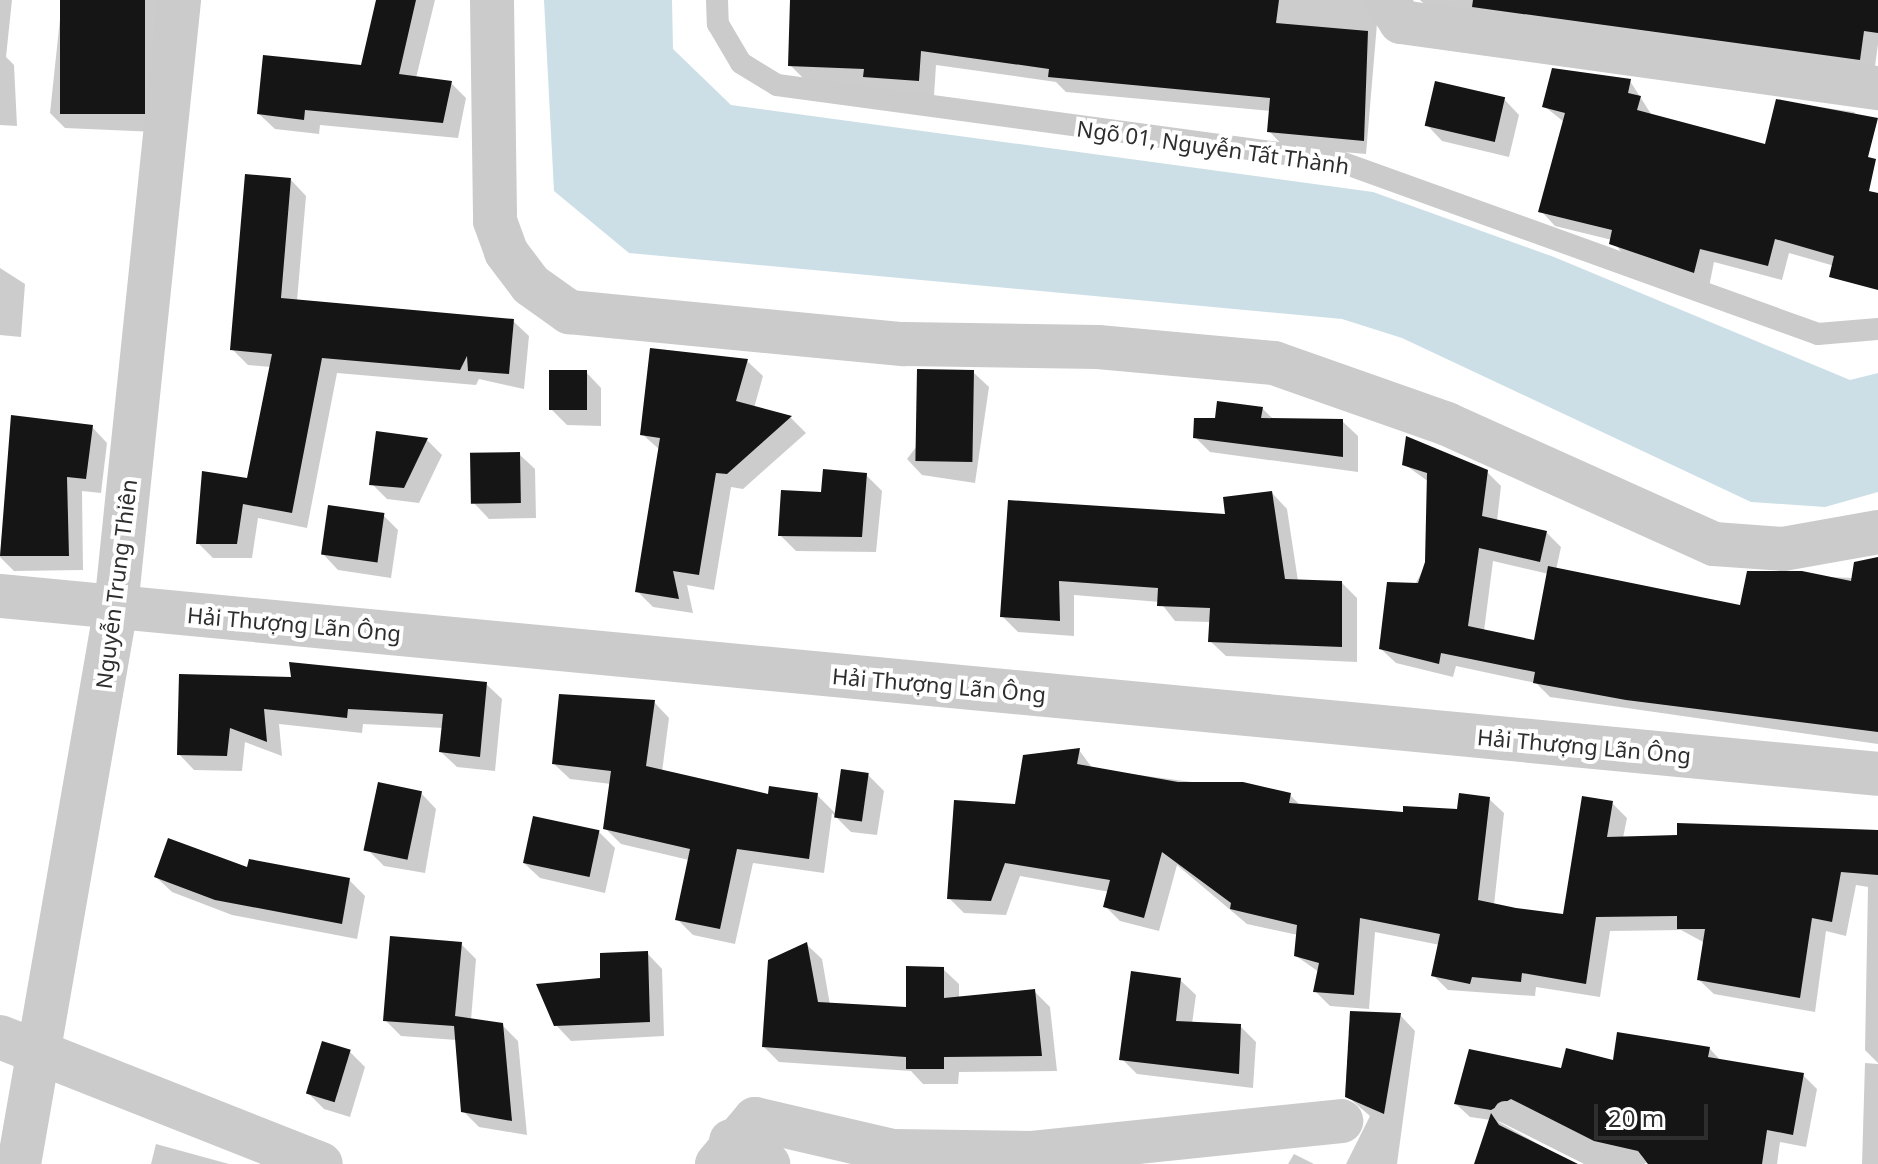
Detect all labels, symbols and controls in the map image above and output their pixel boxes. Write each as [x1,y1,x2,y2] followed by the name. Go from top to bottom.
[1075,115,1351,179] street label: Ngõ 01, Nguyễn Tất Thành
[90,478,142,690] street label: Nguyễn Trung Thiên
[186,601,402,647] street label: Hải Thượng Lãn Ông
[831,662,1047,708] street label: Hải Thượng Lãn Ông
[1476,723,1692,769] street label: Hải Thượng Lãn Ông
[1598,1088,1712,1138] scale bar
[1608,1101,1664,1134] text: 20 m

